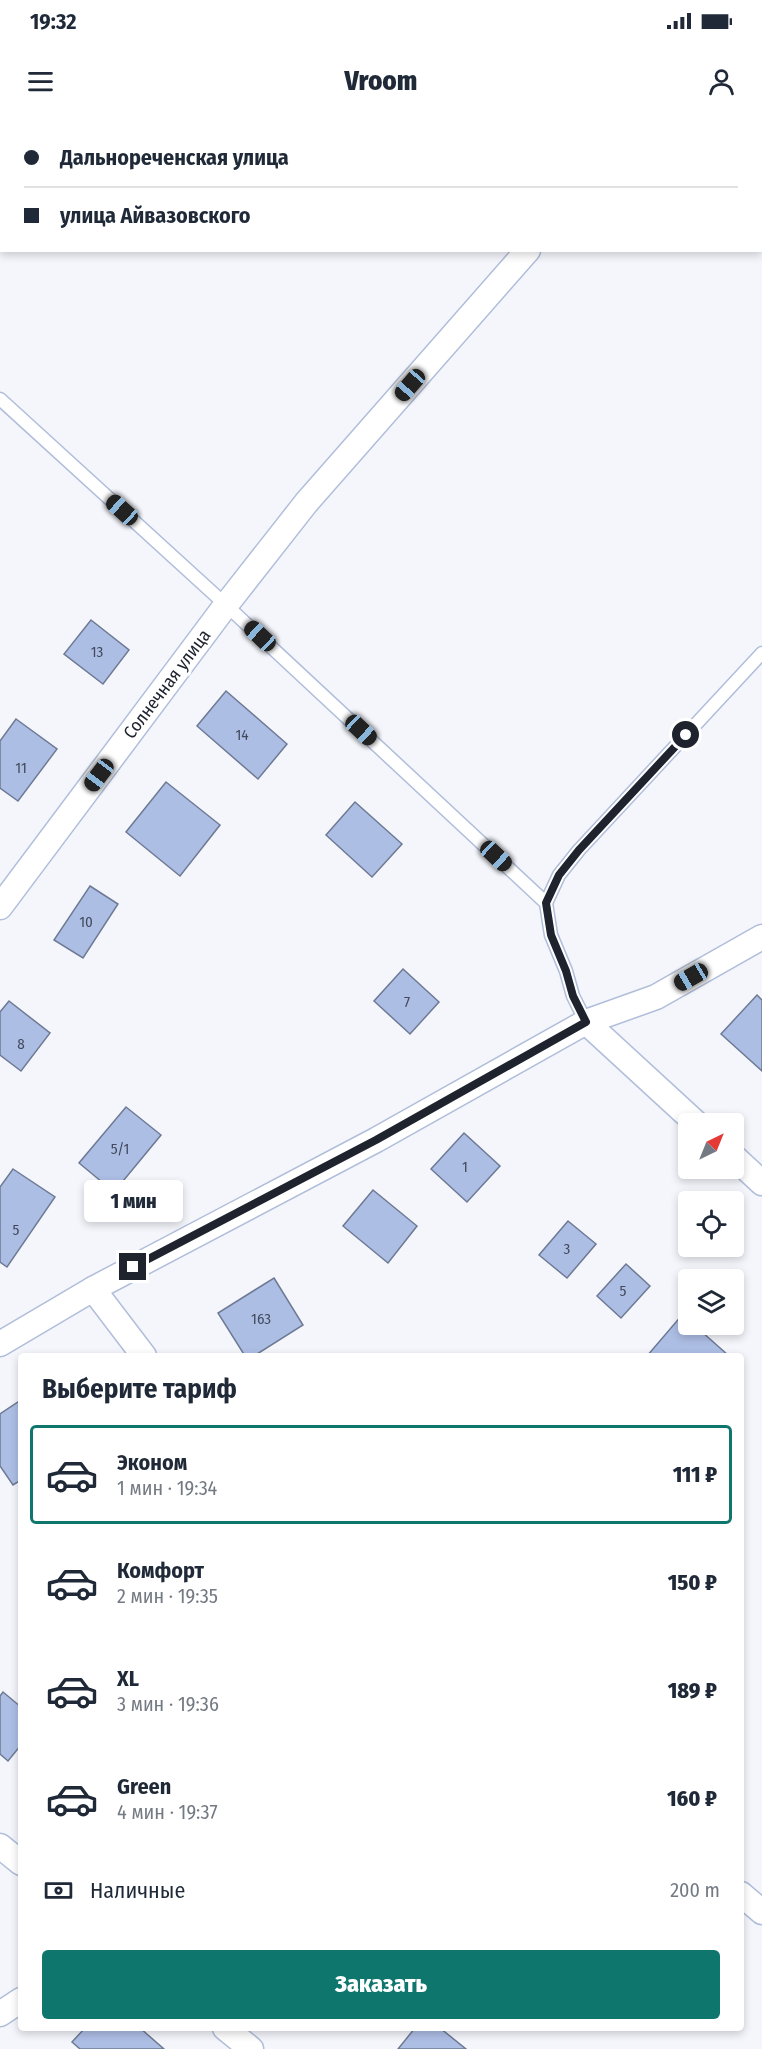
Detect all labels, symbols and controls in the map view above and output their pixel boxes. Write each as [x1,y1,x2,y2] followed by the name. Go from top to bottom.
[30,8,77,35] text: 19:32
[24,65,57,98] icon: menu
[345,65,417,97] text: Vroom
[705,65,738,98] icon: person
[60,144,289,171] text: Дальнореченская улица
[60,202,251,229] text: улица Айвазовского
[391,366,429,404] car
[103,491,141,529] car
[241,617,279,655] car
[119,625,215,743] street label: Солнечная улица
[91,643,104,661] house number: 13
[342,711,380,749] car
[672,721,699,748] route start
[235,726,249,744] house number: 14
[81,755,117,795] car
[15,759,27,777] house number: 11
[477,837,515,875] car
[79,913,93,931] house number: 10
[671,960,711,994] car
[404,993,410,1011] house number: 7
[17,1035,25,1053] house number: 8
[678,1113,744,1179] north arrow
[678,1113,744,1335] map controls
[111,1140,129,1158] house number: 5/1
[462,1158,468,1176] house number: 1
[84,1180,182,1222] callout: 1 мин
[110,1189,157,1213] text: 1 мин
[678,1191,744,1257] button: locate
[13,1221,20,1239] house number: 5
[564,1240,571,1258] house number: 3
[119,1253,146,1280] route end
[678,1269,744,1335] button: layers
[620,1282,627,1300] house number: 5
[251,1310,271,1328] house number: 163
[42,1373,237,1405] text: Выберите тариф
[45,1448,99,1502] icon: car
[117,1449,187,1476] text: Эконом
[673,1461,717,1488] text: 111 ₽
[117,1476,217,1500] text: 1 мин · 19:34
[45,1556,99,1610] icon: car
[117,1557,204,1584] text: Комфорт
[668,1569,717,1596] text: 150 ₽
[117,1584,218,1608] text: 2 мин · 19:35
[45,1664,99,1718] icon: car
[117,1665,139,1692] text: XL
[668,1677,717,1704] text: 189 ₽
[117,1692,219,1716] text: 3 мин · 19:36
[45,1772,99,1826] icon: car
[117,1773,171,1800] text: Green
[667,1785,717,1812] text: 160 ₽
[117,1800,218,1824] text: 4 мин · 19:37
[42,1874,75,1907] icon: cash
[90,1877,185,1904] text: Наличные
[670,1878,720,1902] text: 200 m
[42,1950,720,2019] button: Заказать

